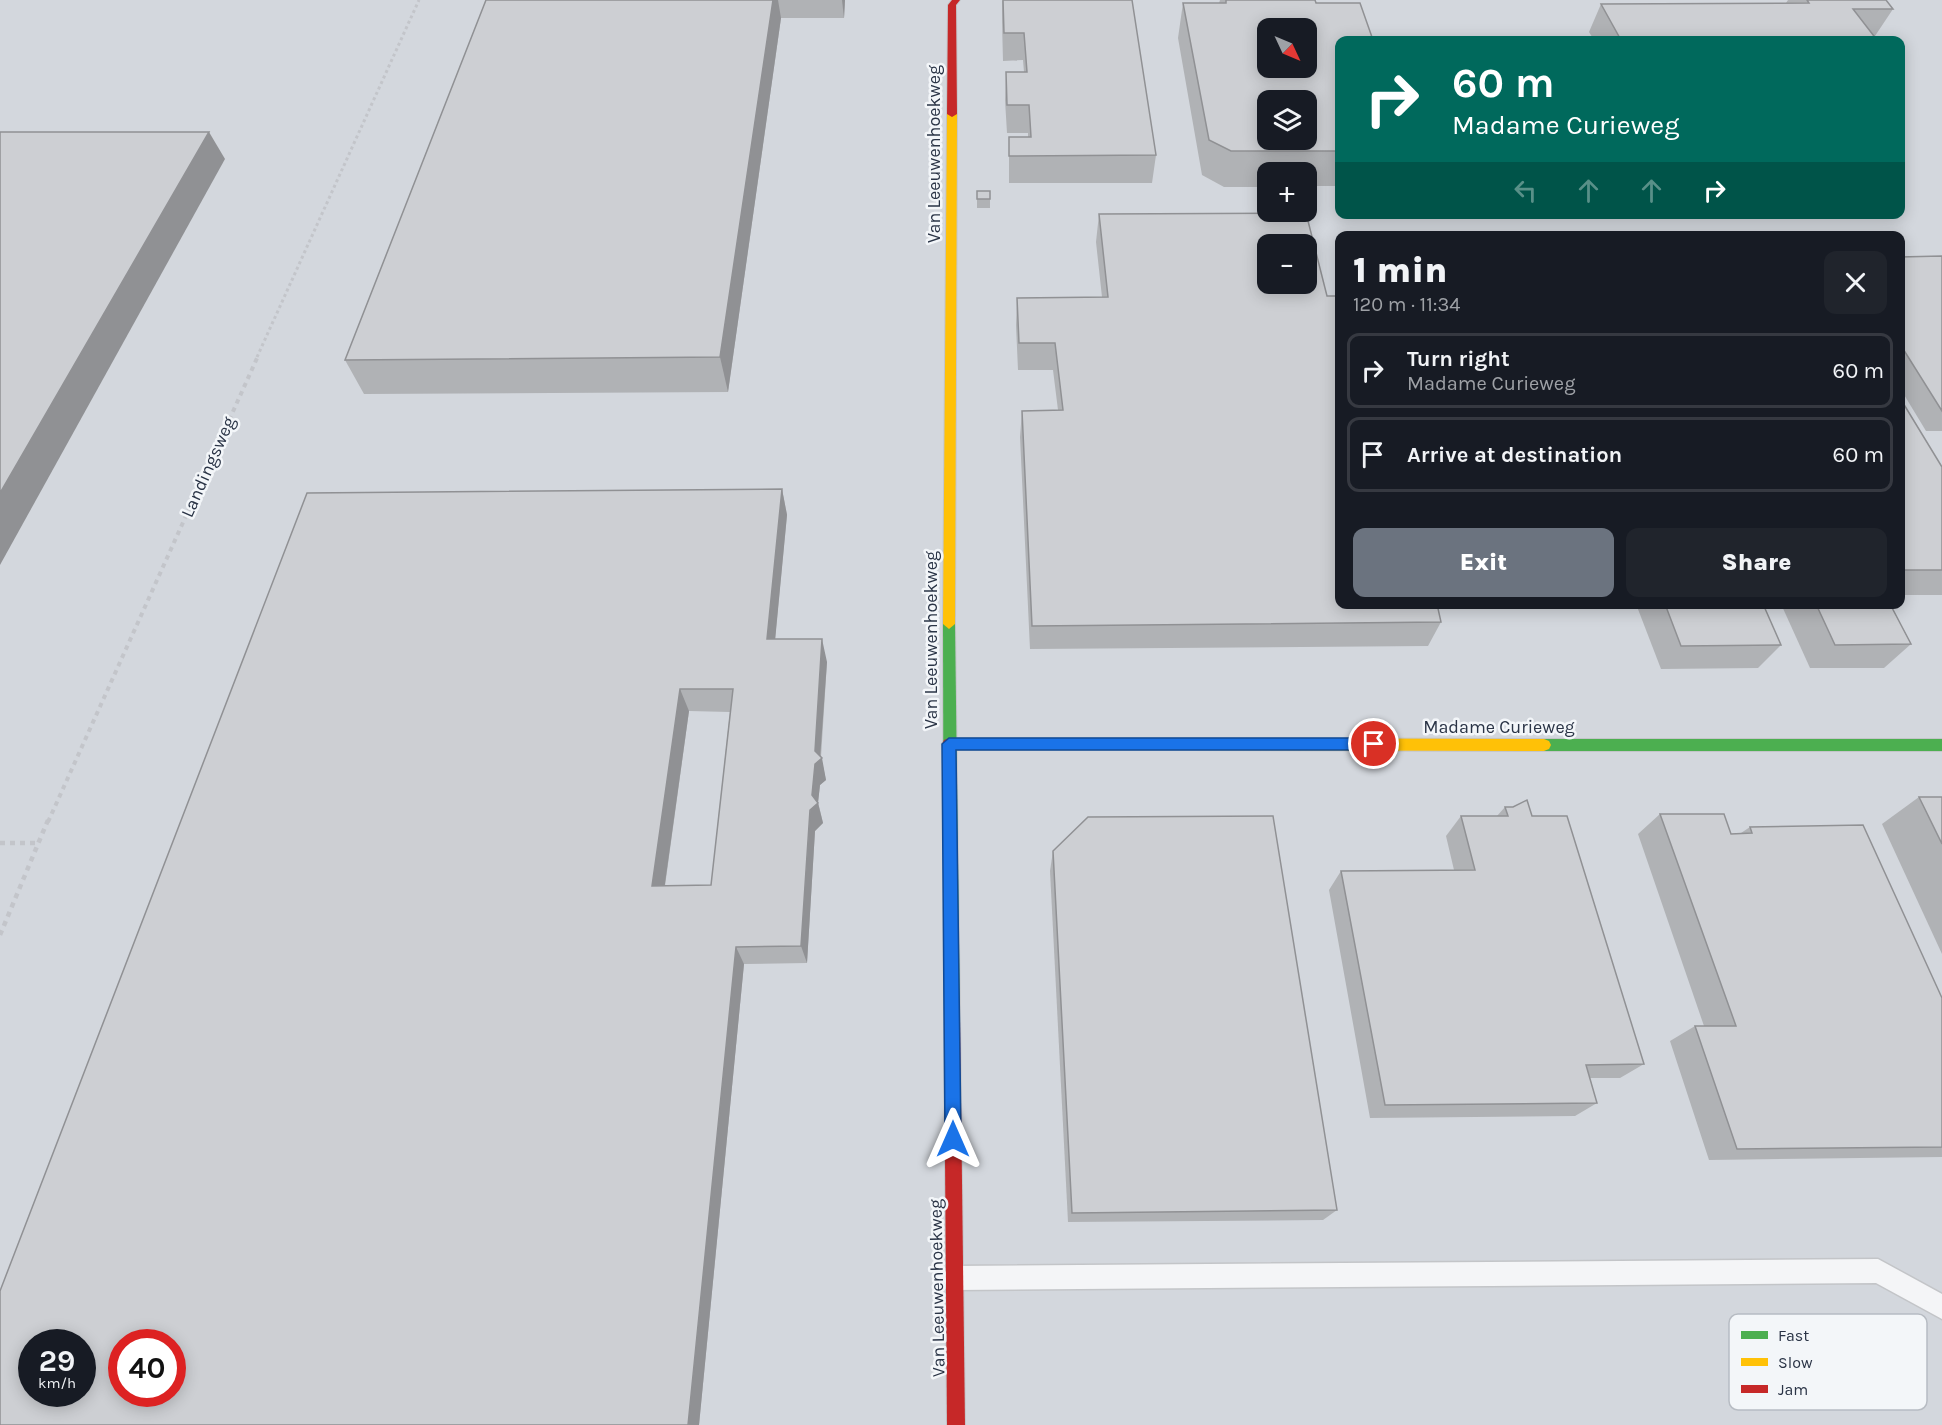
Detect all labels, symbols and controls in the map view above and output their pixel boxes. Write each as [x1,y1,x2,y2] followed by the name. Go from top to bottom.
[1257,18,1317,78] north arrow
[1257,18,1317,294] map controls
[1452,58,1555,108] text: 60 m
[1353,60,1431,138] icon: right
[923,65,945,243] street label: Van Leeuwenhoekweg
[1257,90,1317,150] button: layers
[1452,109,1679,141] text: Madame Curieweg
[1257,162,1317,222] button: +
[1509,174,1542,207] icon: left
[1572,174,1605,207] icon: ahead
[1635,174,1668,207] icon: ahead
[1698,174,1731,207] icon: right
[1257,234,1317,294] button: −
[1353,249,1447,291] text: 1 min
[1824,251,1887,314] button: close
[1353,293,1460,316] text: 120 m · 11:34
[1407,346,1510,372] text: Turn right
[1356,354,1389,387] icon: right
[1833,358,1884,384] text: 60 m
[1407,372,1575,395] text: Madame Curieweg
[176,413,240,521] street label: Landingsweg
[1356,438,1389,471] icon: arrive
[1407,442,1622,468] text: Arrive at destination
[1833,442,1884,468] text: 60 m
[1353,528,1614,597] button: Exit
[1626,528,1887,597] button: Share
[920,551,942,729] street label: Van Leeuwenhoekweg
[1423,716,1575,738] street label: Madame Curieweg
[1348,718,1399,769] pin
[1357,727,1390,760] icon: arrive
[921,1107,985,1171] position arrow
[924,1199,950,1377] street label: Van Leeuwenhoekweg
[1729,1314,1927,1410] legend
[1778,1326,1809,1345] text: Fast
[108,1329,186,1407] speed limit sign: 40
[39,1343,75,1379] text: 29
[1778,1353,1813,1372] text: Slow
[38,1374,76,1392] text: km/h
[1778,1380,1808,1399] text: Jam

